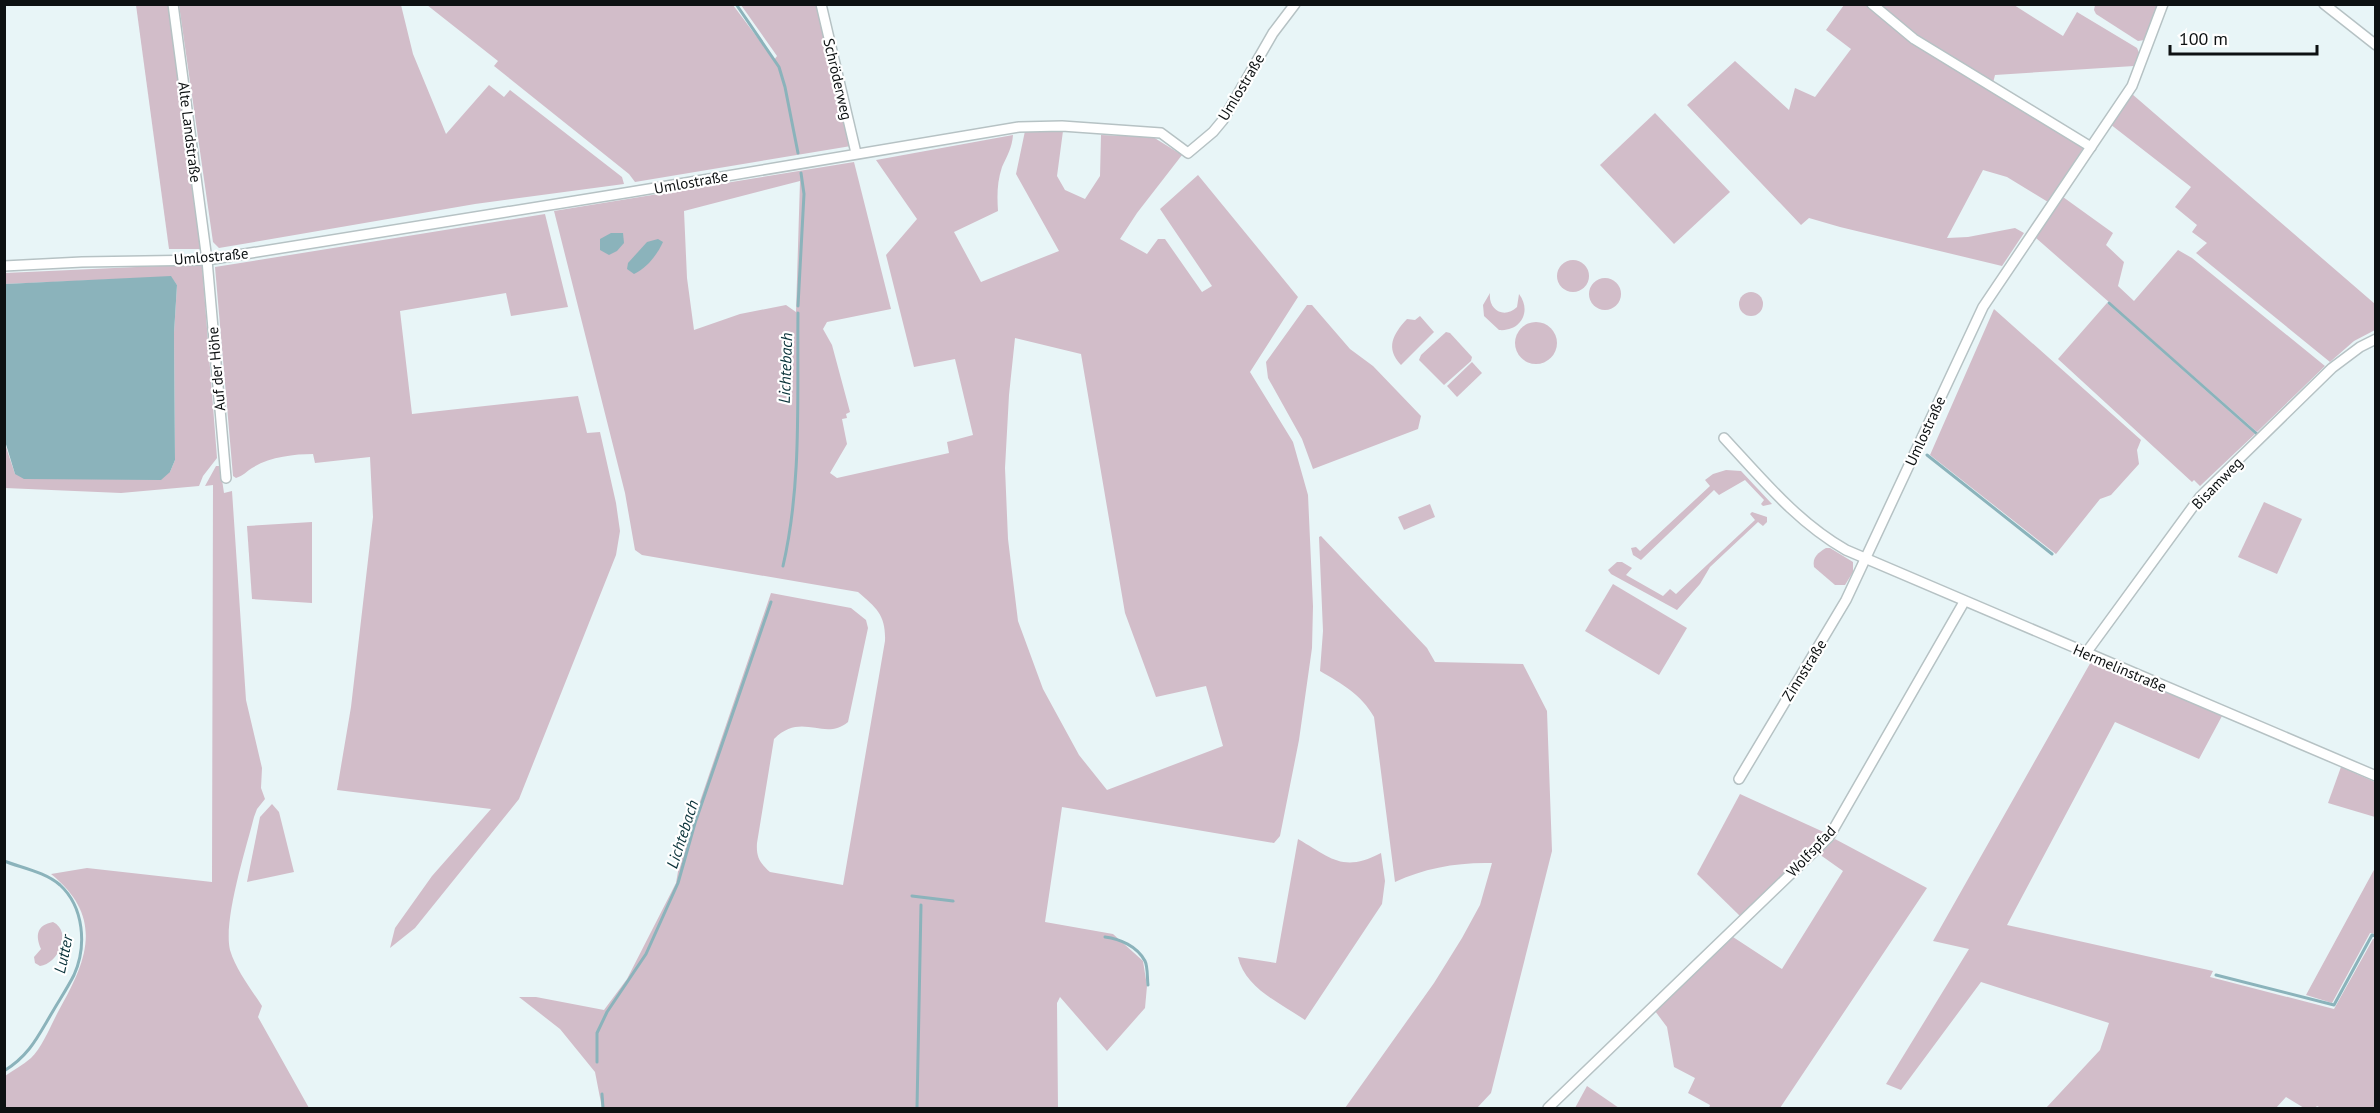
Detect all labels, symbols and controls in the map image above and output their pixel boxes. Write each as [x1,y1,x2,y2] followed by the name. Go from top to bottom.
[2170,18,2317,56] scale bar
[2179,27,2228,50] text: 100 m
[819,36,857,122] street label: Schröderweg
[1214,50,1268,124] street label: Umlostraße
[174,81,206,183] street label: Alte Landstraße
[653,166,729,198] street label: Umlostraße
[173,243,249,269] street label: Umlostraße
[203,326,229,412] street label: Auf der Höhe
[774,332,796,404] water label: Lichtebach
[1901,393,1949,469] street label: Umlostraße
[2188,453,2246,513] street label: Bisamweg
[1778,636,1830,704] street label: Zinnstraße
[2070,640,2170,696] street label: Hermelinstraße
[662,797,702,871] water label: Lichtebach
[1782,821,1840,881] street label: Wolfspfad
[49,931,77,975] water label: Lutter

